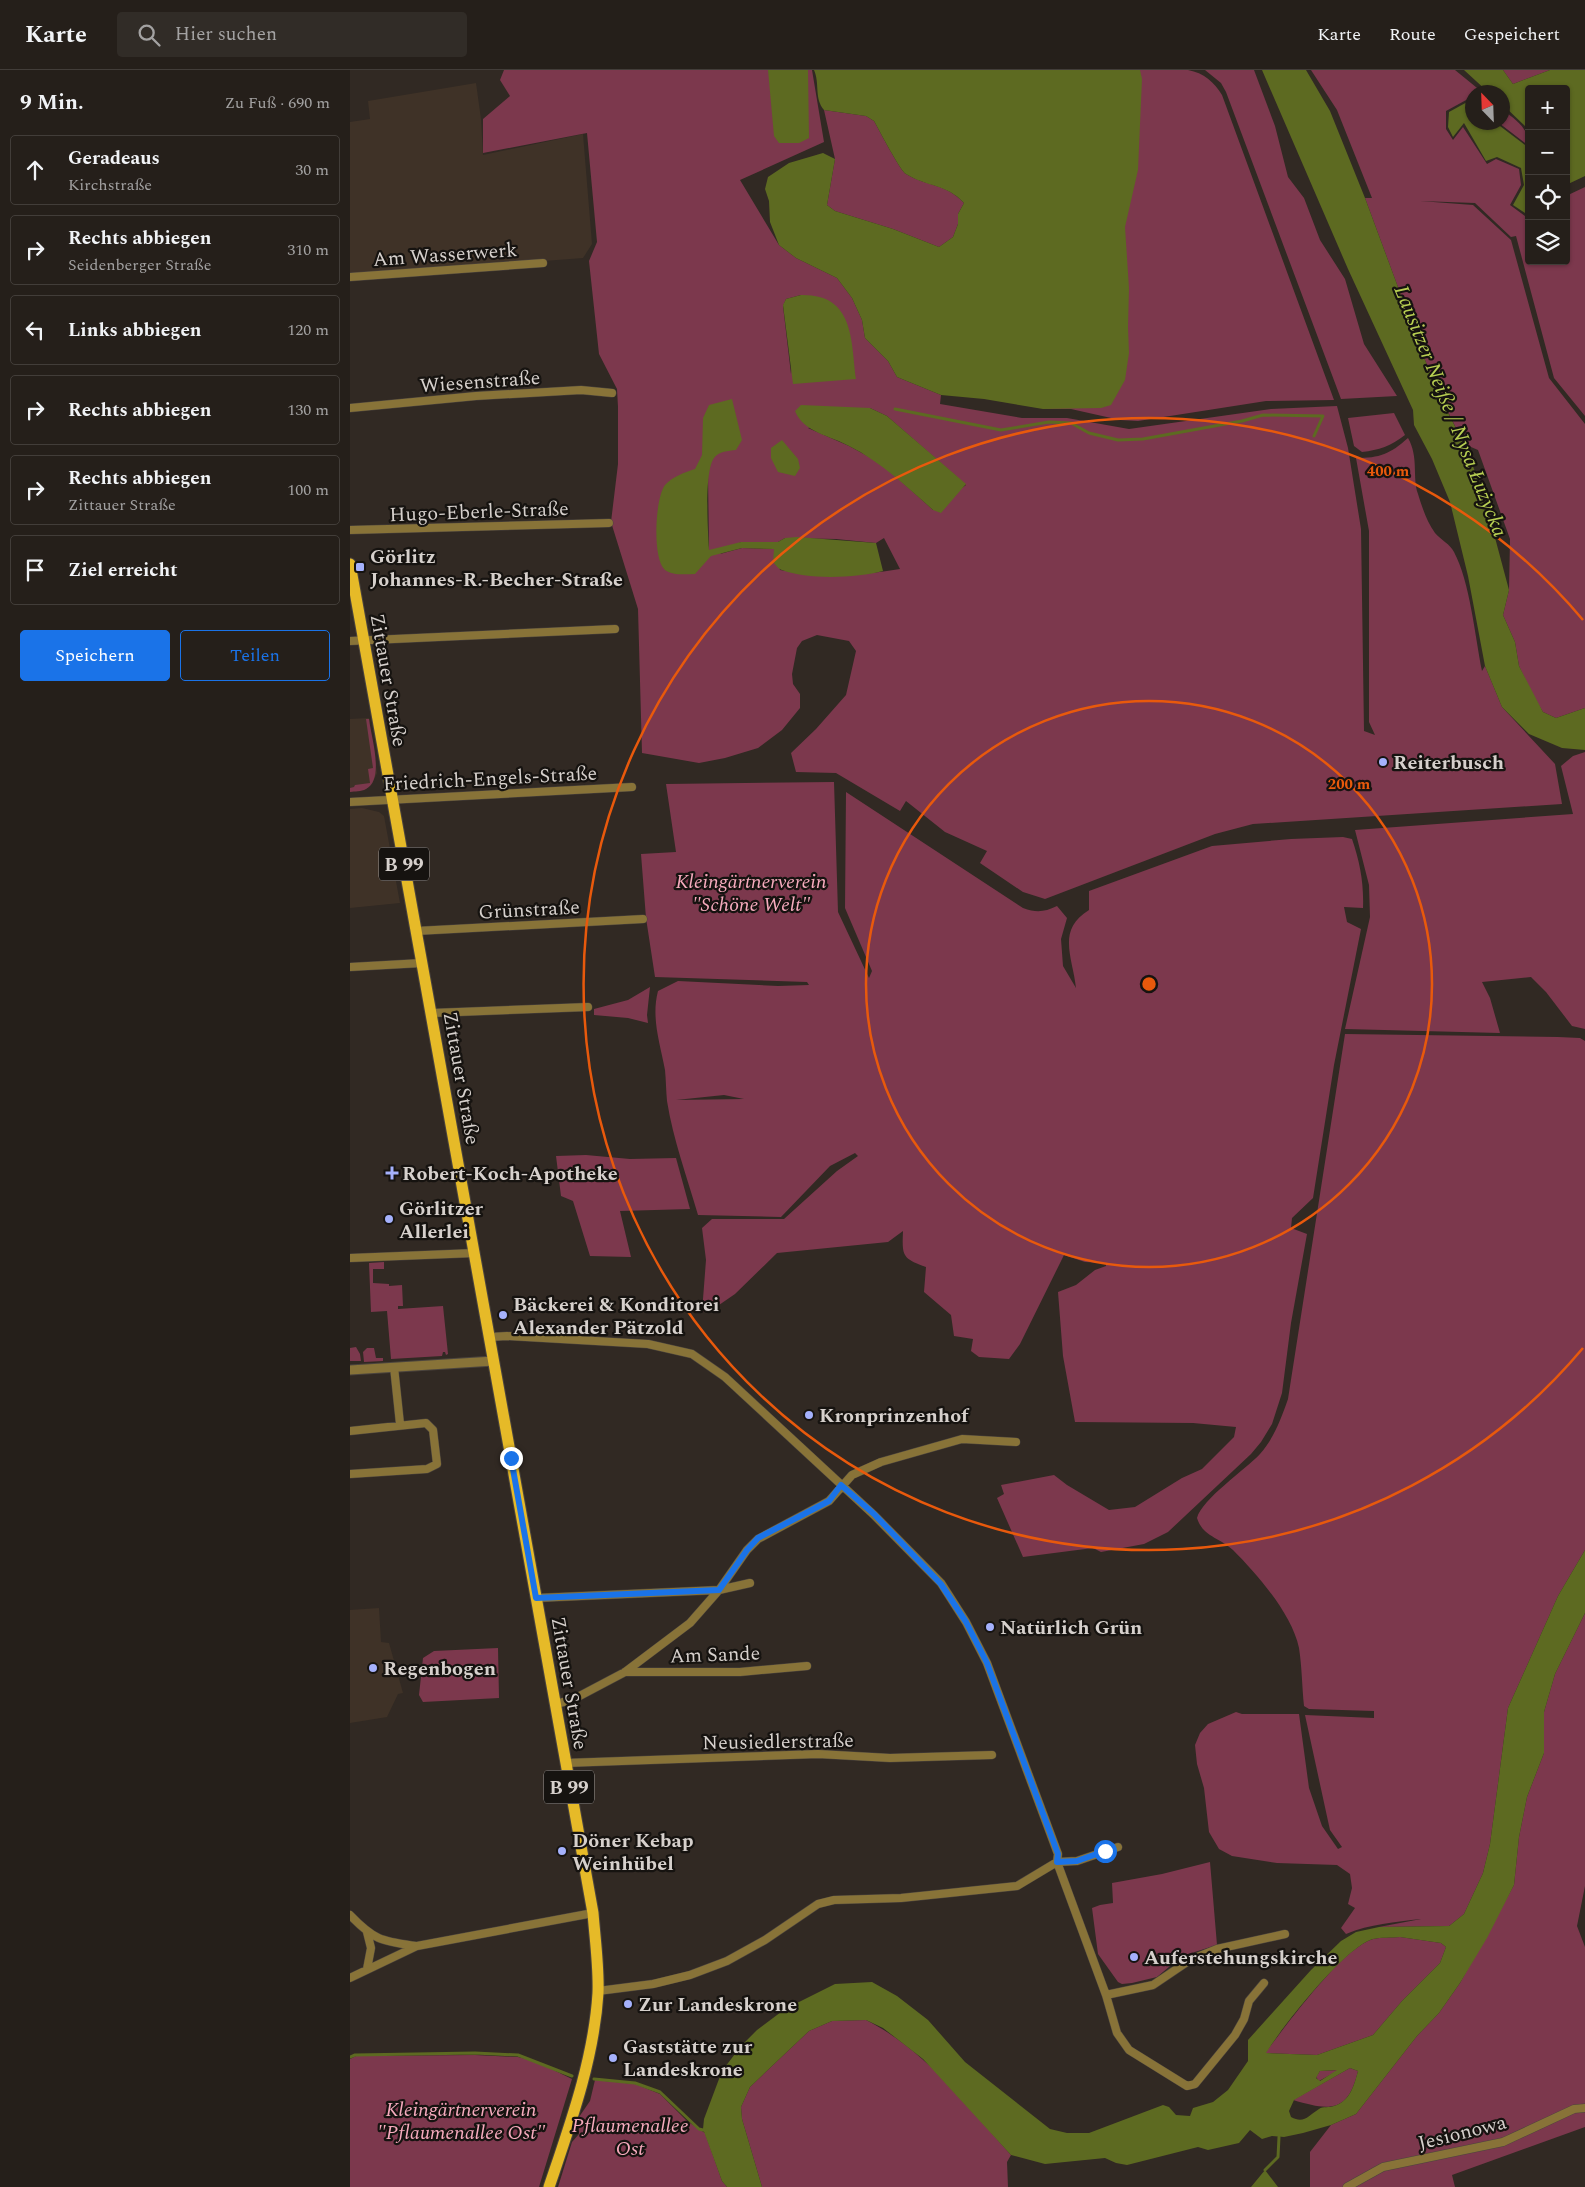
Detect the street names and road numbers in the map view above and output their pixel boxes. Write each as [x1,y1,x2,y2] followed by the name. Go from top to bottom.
[372,235,518,275] street label: Am Wasserwerk
[419,363,541,401] street label: Wiesenstraße
[389,494,569,530] street label: Hugo-Eberle-Straße
[362,611,414,749] street label: Zittauer Straße
[382,758,598,800] street label: Friedrich-Engels-Straße
[379,848,429,881] road number: B 99
[478,892,581,928] street label: Grünstraße
[435,1009,487,1147] street label: Zittauer Straße
[543,1614,595,1752] street label: Zittauer Straße
[669,1638,761,1672] street label: Am Sande
[702,1726,854,1758] street label: Neusiedlerstraße
[544,1770,594,1804] road number: B 99
[1415,2107,1510,2158] street label: Jesionowa

